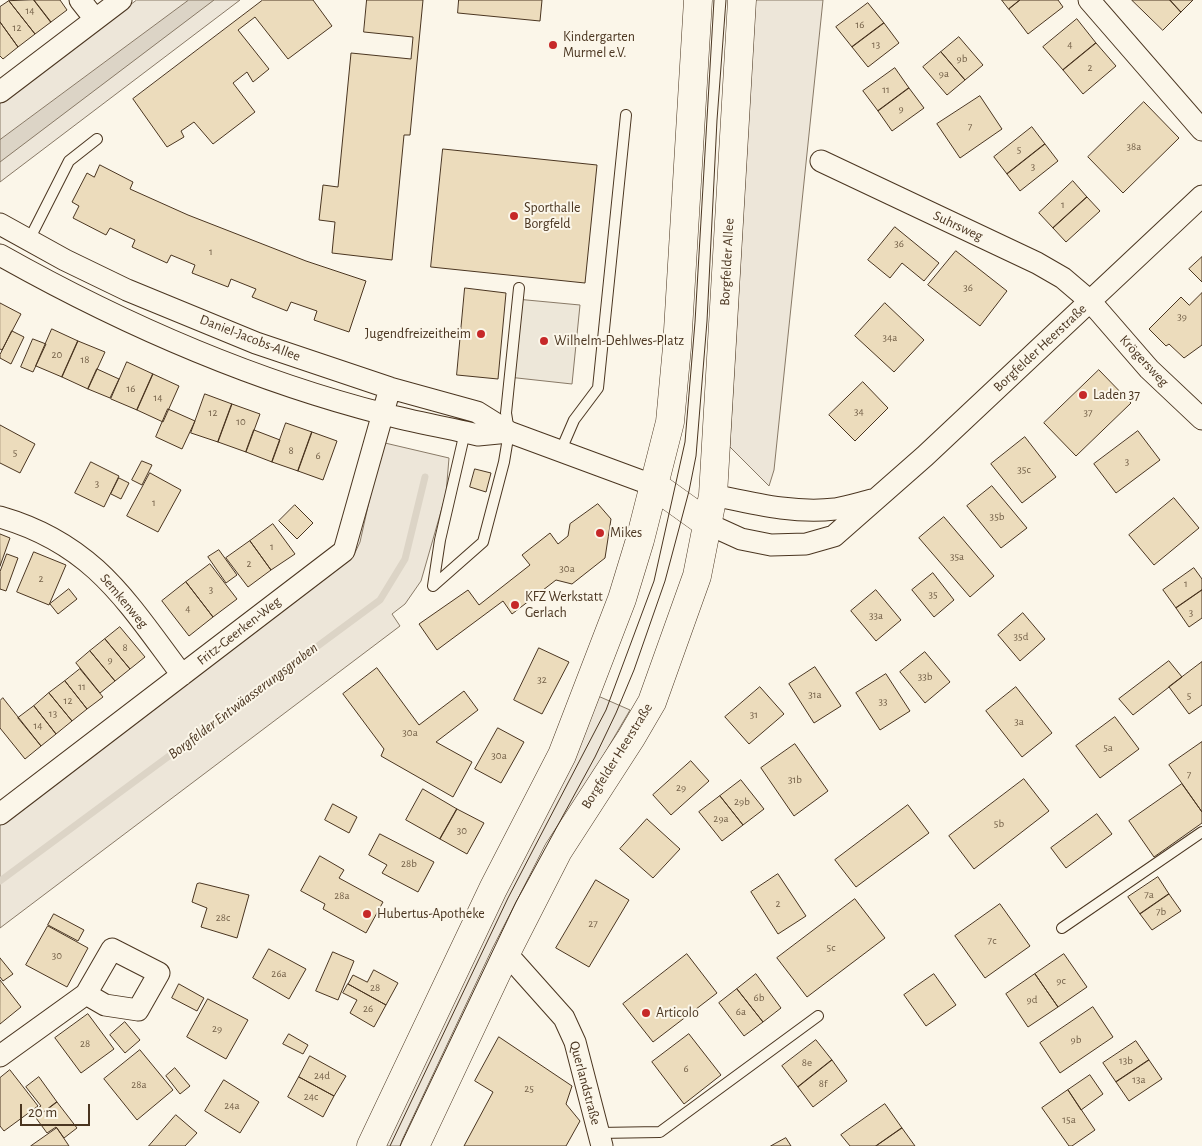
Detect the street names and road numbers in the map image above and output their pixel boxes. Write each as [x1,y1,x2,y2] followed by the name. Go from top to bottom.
[930,207,986,245] street label: Suhrsweg
[716,218,738,306] street label: Borgfelder Allee
[990,300,1090,396] street label: Borgfelder Heerstraße
[197,311,303,365] street label: Daniel-Jacobs-Allee
[1116,332,1172,390] street label: Krögersweg
[96,570,152,632] street label: Semkenweg
[194,593,284,669] street label: Fritz-Geerken-Weg
[578,700,656,812] street label: Borgfelder Heerstraße
[566,1039,604,1127] street label: Querlandstraße

